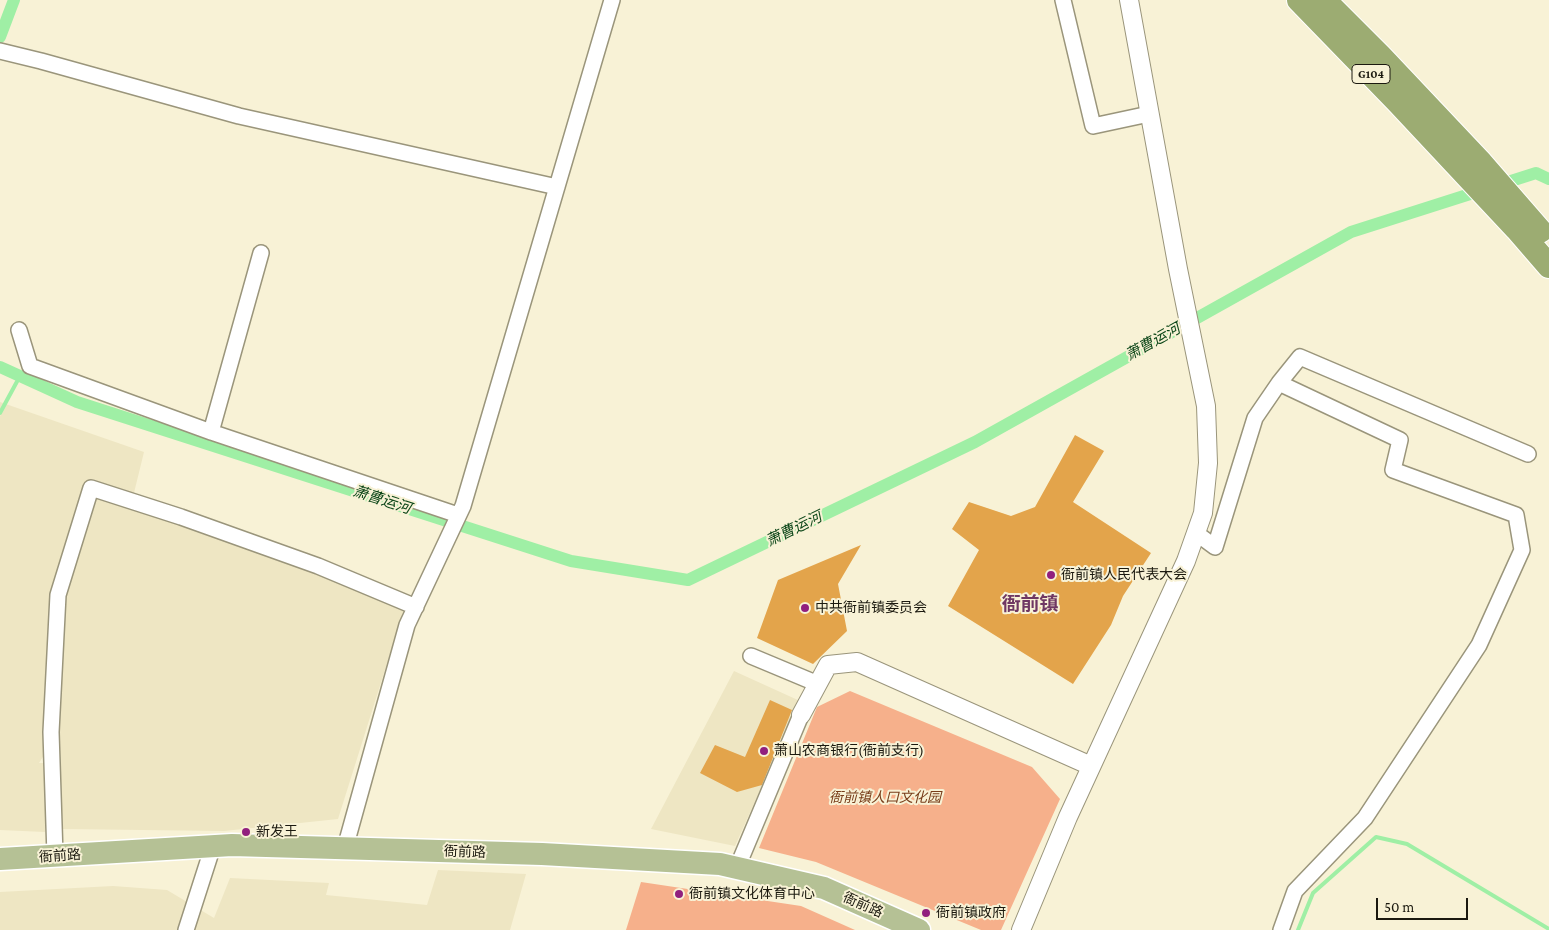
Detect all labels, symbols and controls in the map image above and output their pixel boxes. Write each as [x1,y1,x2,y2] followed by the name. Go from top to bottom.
[1352,64,1390,84] road number: G104
[1122,320,1184,364] water label: 萧曹运河
[351,482,413,518] water label: 萧曹运河
[763,508,825,550] water label: 萧曹运河
[1061,567,1187,583] place label: 衙前镇人民代表大会
[1045,569,1057,581] marker: 衙前镇人民代表大会
[1002,593,1058,615] district label: 衙前镇
[815,600,927,616] place label: 中共衙前镇委员会
[799,602,811,614] marker: 中共衙前镇委员会
[774,743,924,759] place label: 萧山农商银行(衙前支行)
[758,745,770,757] marker: 萧山农商银行(衙前支行)
[829,790,941,806] park label: 衙前镇人口文化园
[256,824,298,840] place label: 新发王
[240,826,252,838] marker: 新发王
[444,843,486,861] street label: 衙前路
[38,846,82,866] street label: 衙前路
[689,886,815,902] place label: 衙前镇文化体育中心
[673,888,685,900] marker: 衙前镇文化体育中心
[1379,888,1472,920] scale bar
[840,889,886,921] street label: 衙前路
[1384,899,1414,915] text: 50 m
[936,905,1006,921] place label: 衙前镇政府
[920,907,932,919] marker: 衙前镇政府

